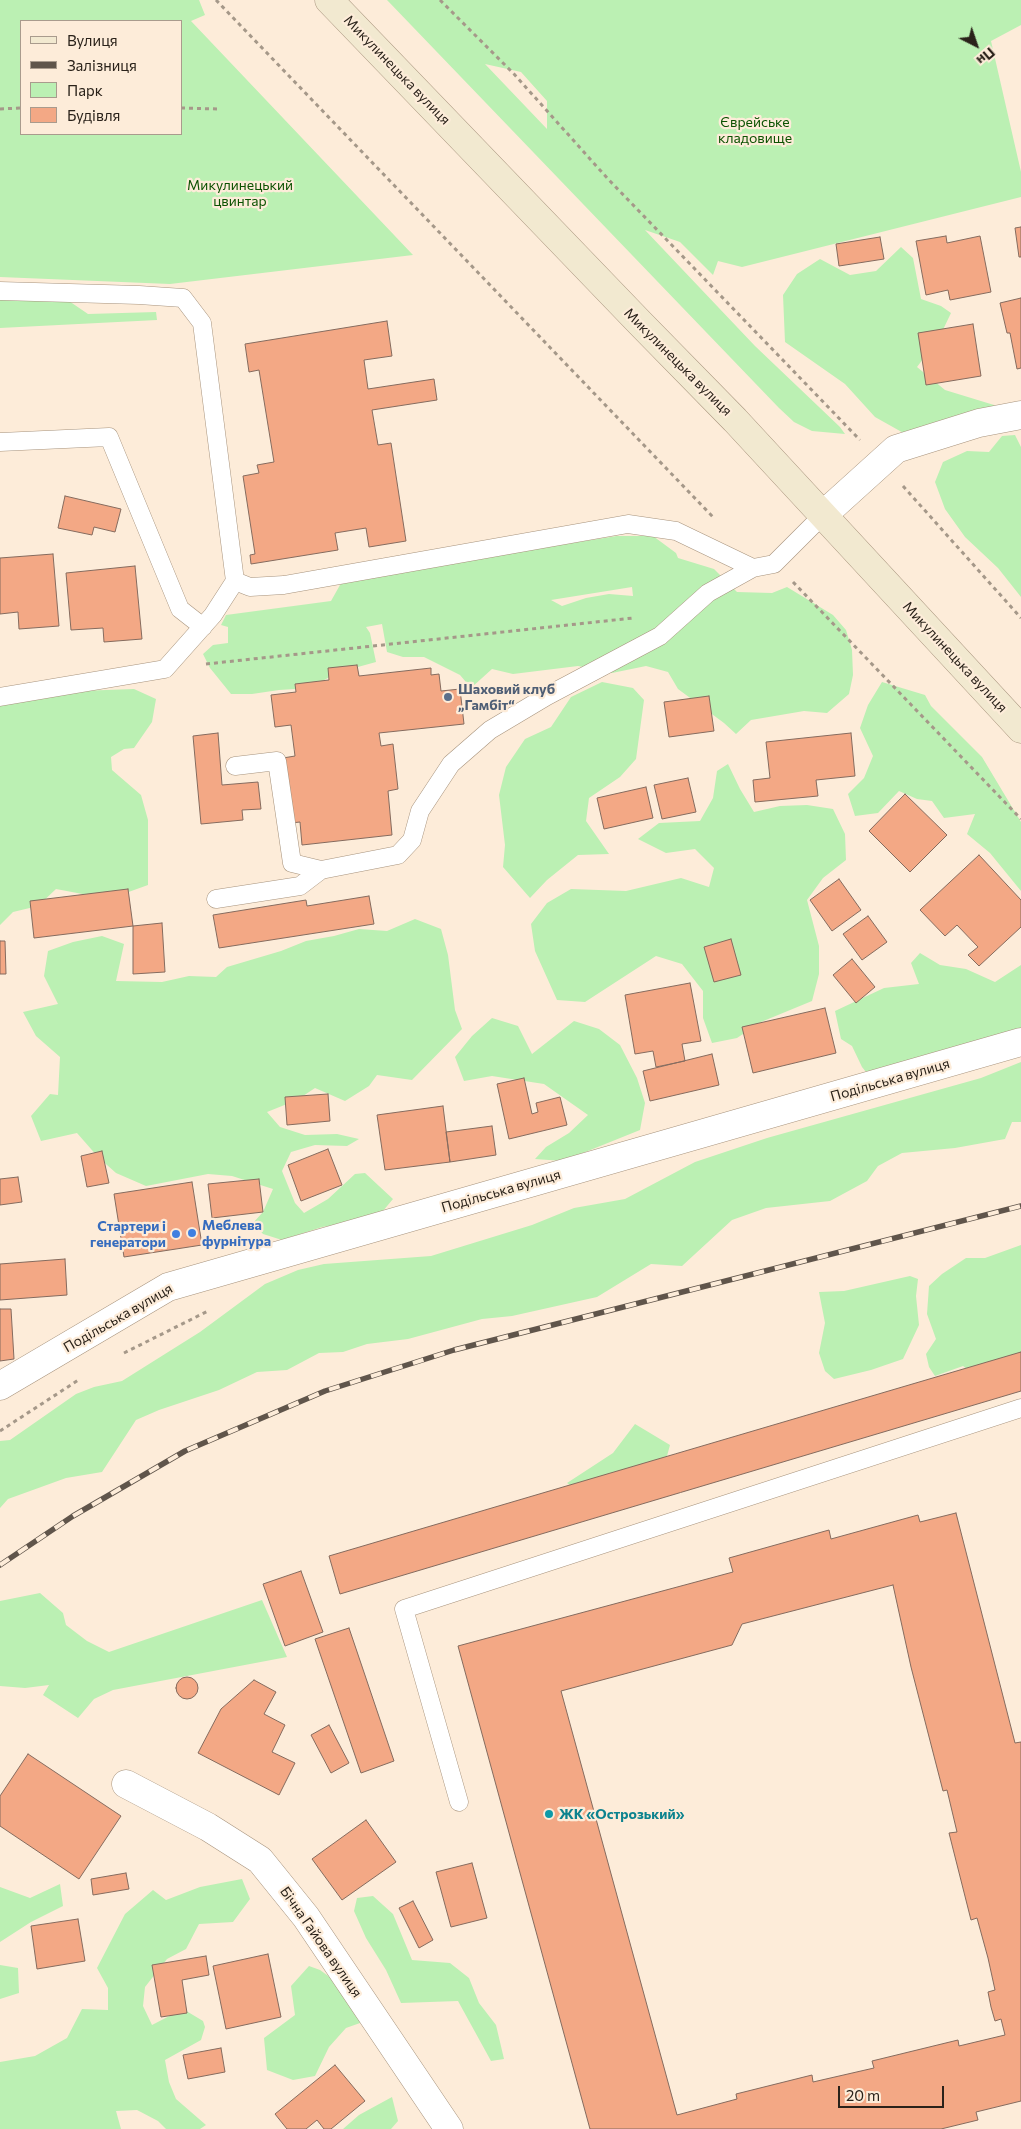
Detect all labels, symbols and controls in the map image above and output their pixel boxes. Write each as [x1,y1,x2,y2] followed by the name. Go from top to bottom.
[340,12,454,128] street label: Микулинецька вулиця
[20,20,182,135] legend
[951,20,1001,70] north arrow
[67,31,118,49] text: Вулиця
[974,44,999,69] text: Пн
[67,56,137,74] text: Залізниця
[67,81,103,99] text: Парк
[67,106,120,124] text: Будівля
[718,114,792,146] park label: Єврейське кладовище
[187,177,293,210] park label: Микулинецький цвинтар
[621,305,735,419] street label: Микулинецька вулиця
[899,598,1011,716] street label: Микулинецька вулиця
[458,681,555,714] place label: Шаховий клуб „Гамбіт“
[442,691,454,703] marker: Шаховий клуб „Гамбіт“
[829,1055,951,1105] street label: Подільська вулиця
[440,1166,562,1216] street label: Подільська вулиця
[202,1217,271,1250] place label: Меблева фурнітура
[90,1218,166,1250] place label: Стартери і генератори
[186,1227,198,1239] marker: Меблева фурнітура
[170,1228,182,1240] marker: Стартери і генератори
[60,1280,176,1356] street label: Подільська вулиця
[559,1806,685,1822] place label: ЖК «Острозький»
[543,1808,555,1820] marker: ЖК «Острозький»
[276,1883,366,2001] street label: Бічна Гайова вулиця
[841,2076,947,2108] scale bar
[846,2086,880,2104] text: 20 m

